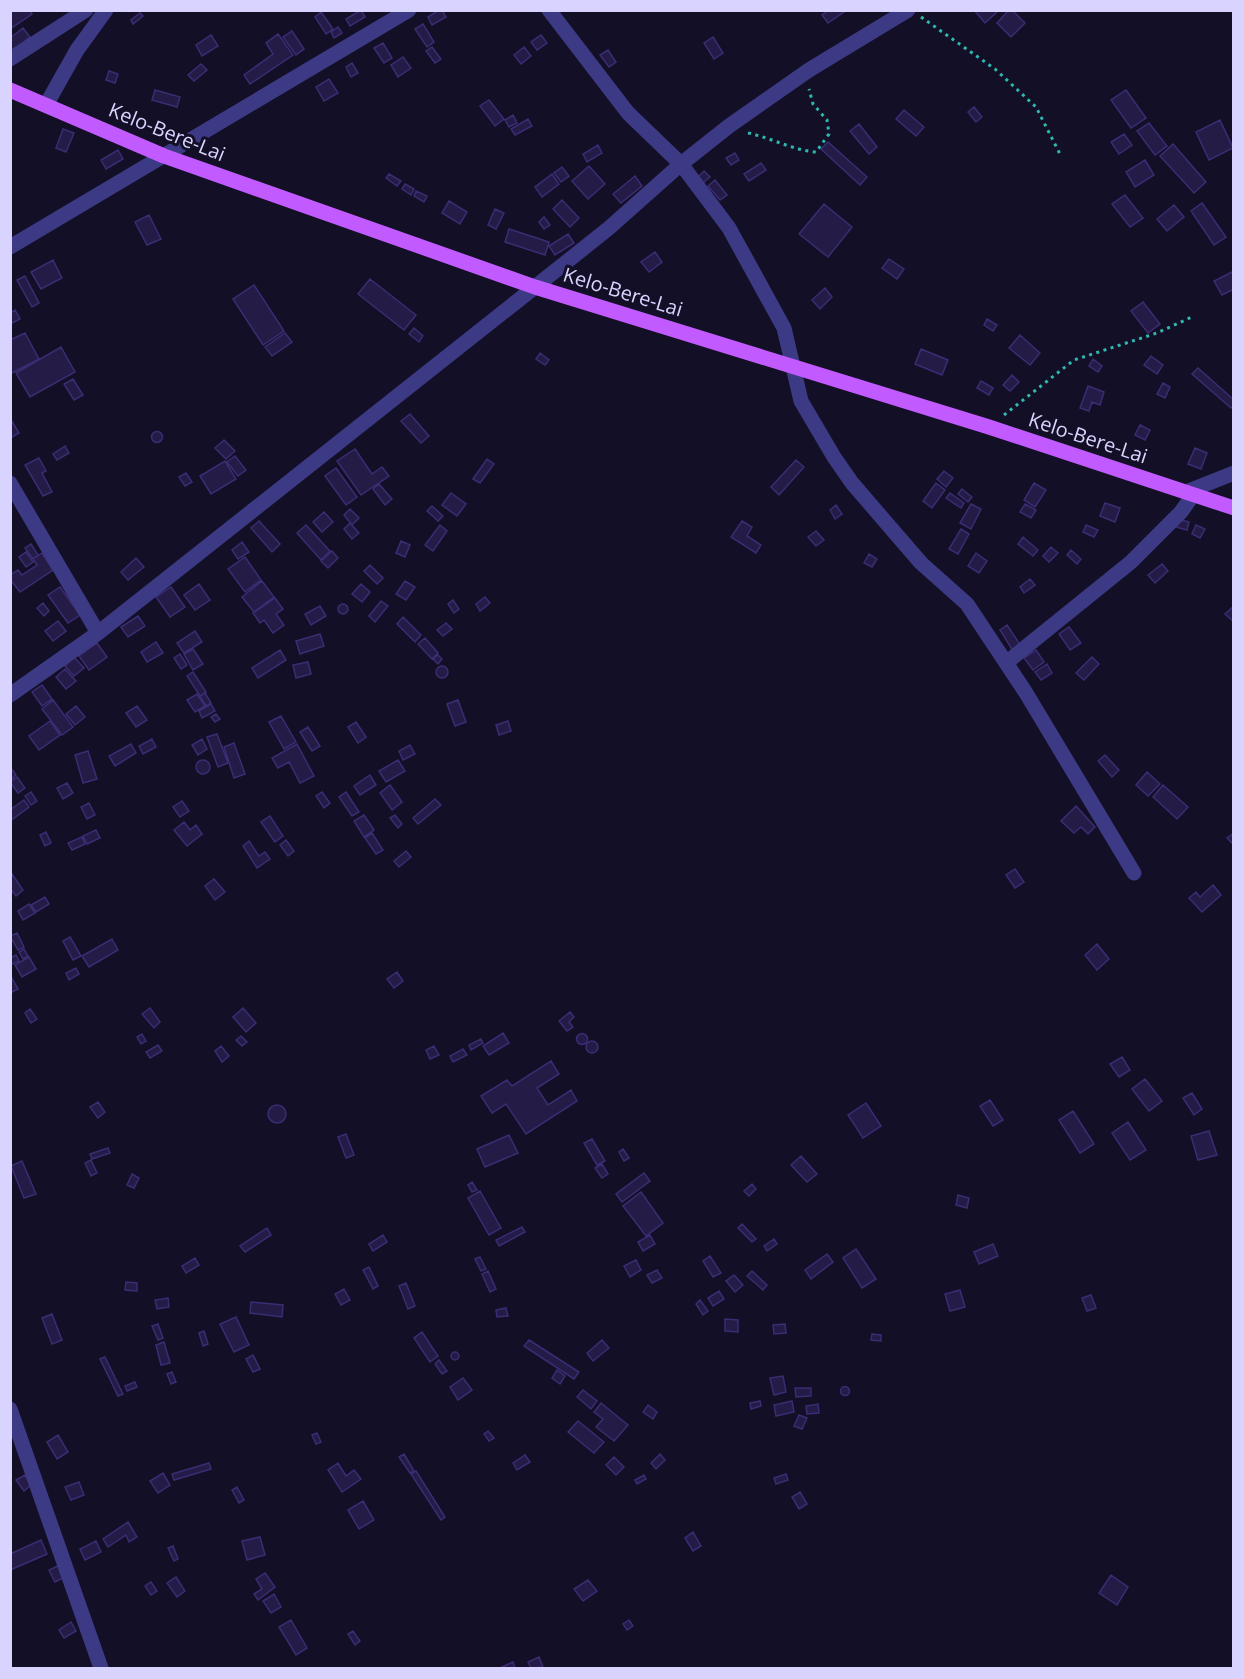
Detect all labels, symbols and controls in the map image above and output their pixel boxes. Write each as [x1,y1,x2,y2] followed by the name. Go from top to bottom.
[105,96,230,167] street label: Kelo-Bere-Lai
[560,261,686,322] street label: Kelo-Bere-Lai
[1025,406,1151,469] street label: Kelo-Bere-Lai

